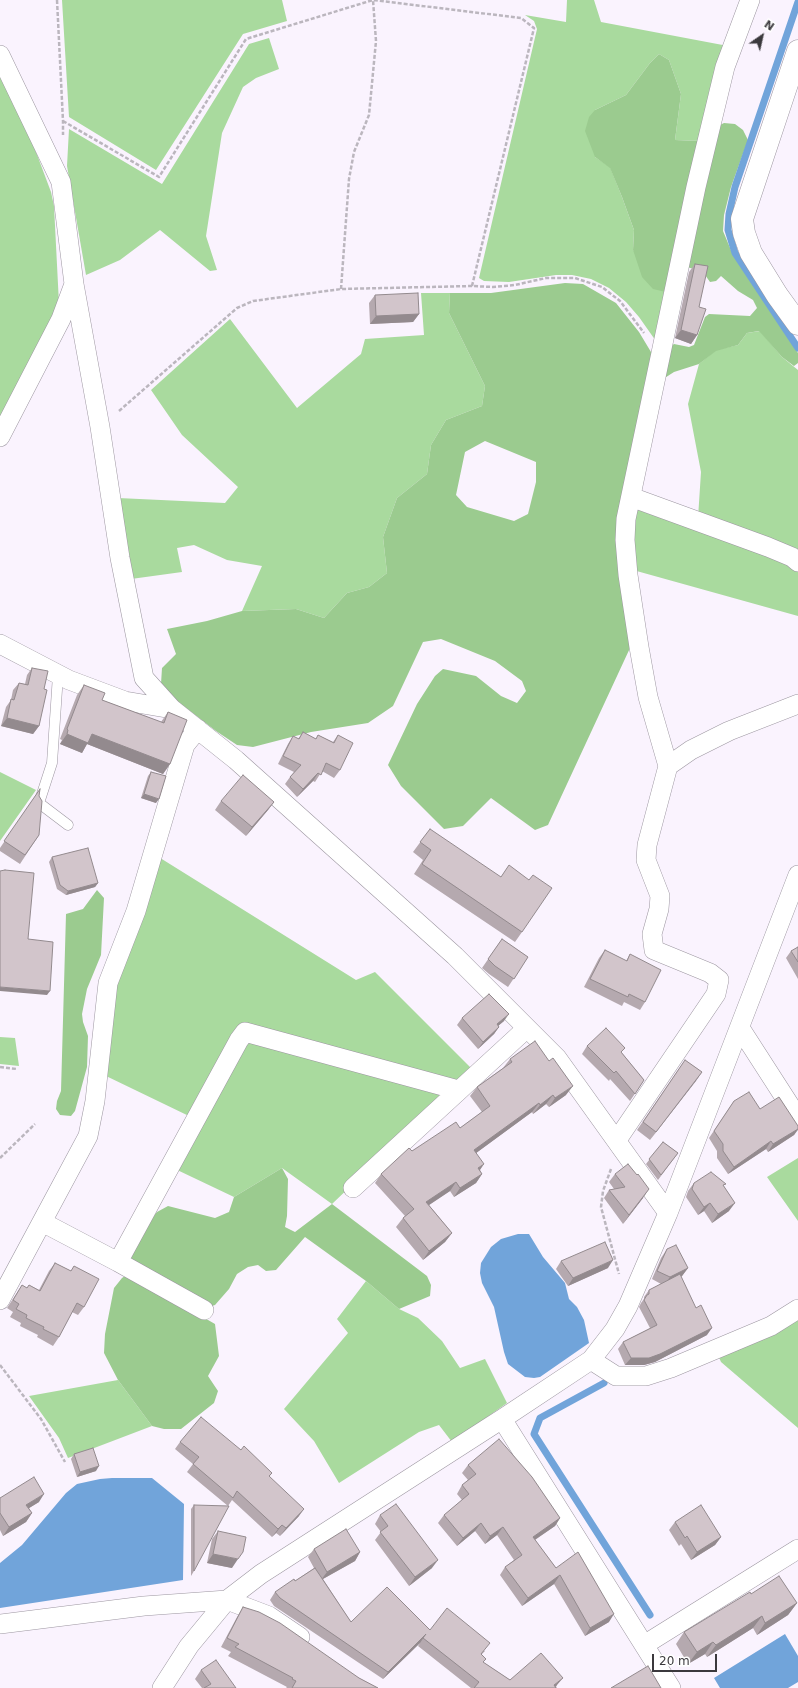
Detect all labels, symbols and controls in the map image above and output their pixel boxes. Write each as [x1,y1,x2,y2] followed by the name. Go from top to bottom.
[742,16,782,56] north arrow
[762,18,776,34] text: N
[654,1646,719,1672] scale bar
[659,1654,690,1668] text: 20 m

